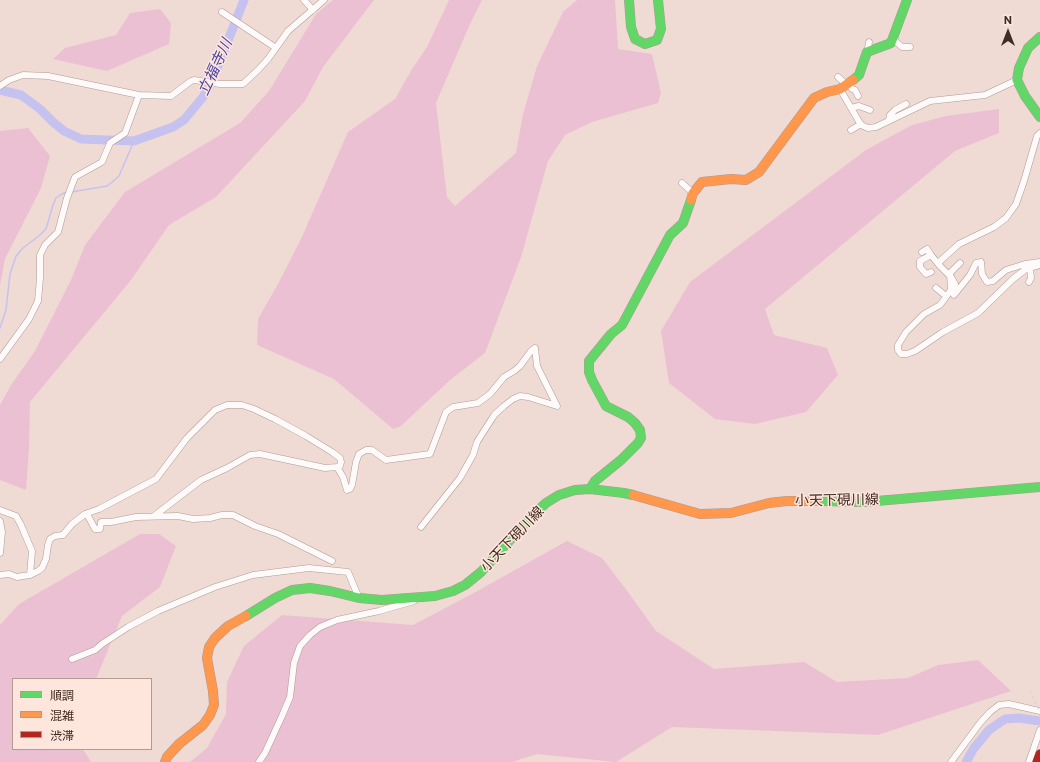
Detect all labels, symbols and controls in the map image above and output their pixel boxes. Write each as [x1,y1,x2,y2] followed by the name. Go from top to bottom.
[988,12,1028,52] north arrow
[1004,13,1012,26] text: N
[194,36,236,98] water label: 立福寺川
[795,491,879,509] street label: 小天下硯川線
[477,503,547,575] street label: 小天下硯川線
[12,678,152,750] legend
[50,688,74,702] text: 順調
[50,708,74,722] text: 混雑
[50,728,74,742] text: 渋滞

